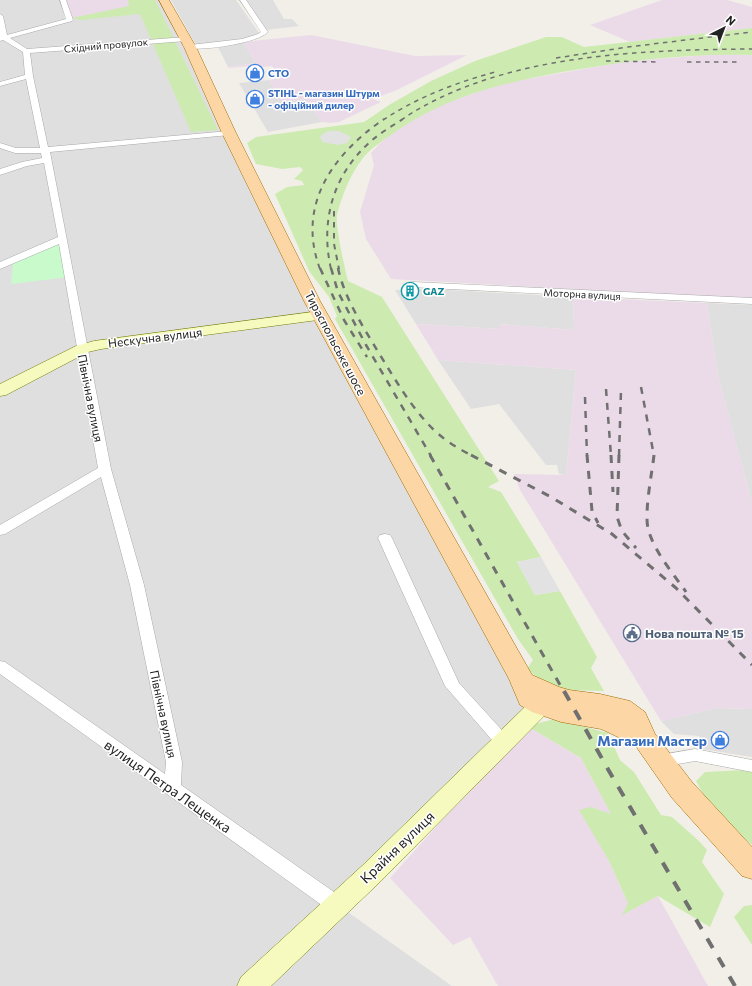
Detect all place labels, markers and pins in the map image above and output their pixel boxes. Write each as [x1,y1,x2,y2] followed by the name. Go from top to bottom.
[245,63,265,83] shop icon: СТО
[268,67,289,79] place label: СТО
[268,87,380,111] place label: STIHL - магазин Штурм - офіційний дилер
[245,89,265,109] shop icon: STIHL - магазин Штурм - офіційний дилер
[400,281,420,301] building icon: GAZ
[423,285,444,297] place label: GAZ
[622,623,642,643] public building icon: Нова пошта № 15
[645,626,744,640] place label: Нова пошта № 15
[710,730,730,750] shop icon: Магазин Мастер
[597,732,707,749] place label: Магазин Мастер

